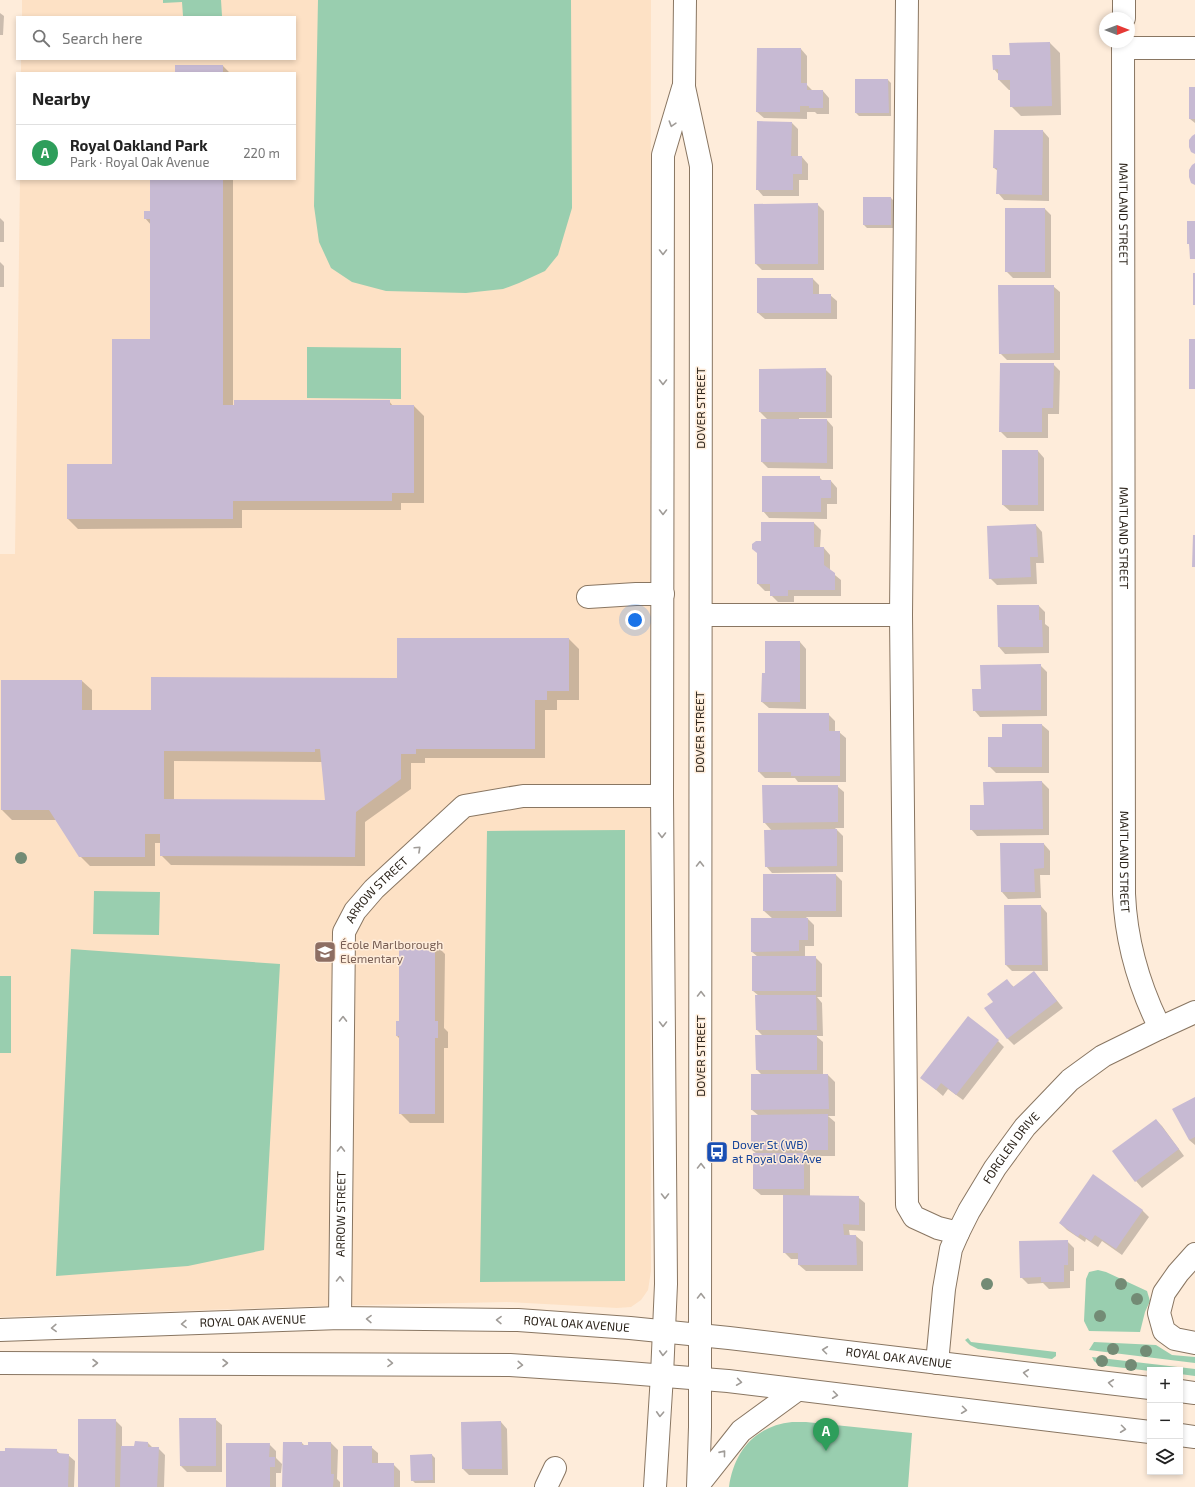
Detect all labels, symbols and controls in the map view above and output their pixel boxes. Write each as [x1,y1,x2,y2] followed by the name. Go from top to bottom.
[1099,12,1135,48] north arrow
[16,16,296,60] search box
[30,27,52,49] icon: search
[62,29,143,47] text: Search here
[32,88,90,108] text: Nearby
[668,120,677,127] one-way arrow
[70,136,208,154] text: Royal Oakland Park
[41,145,49,161] text: A
[243,145,280,161] text: 220 m
[70,154,209,170] text: Park · Royal Oak Avenue
[1117,163,1131,265] street label: MAITLAND STREET
[659,249,667,255] one-way arrow
[693,367,707,449] street label: DOVER STREET
[659,379,667,385] one-way arrow
[1118,487,1132,589] street label: MAITLAND STREET
[659,509,667,515] one-way arrow
[625,610,645,630] your location
[692,691,706,773] street label: DOVER STREET
[1118,811,1133,914] street label: MAITLAND STREET
[658,832,666,838] one-way arrow
[414,847,421,854] one-way arrow
[342,853,411,925] street label: ARROW STREET
[696,861,704,867] one-way arrow
[340,937,443,965] place label: École Marlborough Elementary
[312,939,338,965] school or university icon: École Marlborough Elementary
[696,991,705,997] one-way arrow
[693,1015,707,1097] street label: DOVER STREET
[339,1016,347,1022] one-way arrow
[659,1021,667,1027] one-way arrow
[979,1108,1042,1186] street label: FORGLEN DRIVE
[732,1137,822,1165] place label: Dover St (WB) at Royal Oak Ave
[704,1139,730,1165] bus stop icon: Dover St (WB) at Royal Oak Ave
[337,1146,345,1152] one-way arrow
[697,1163,705,1169] one-way arrow
[333,1171,348,1257] street label: ARROW STREET
[661,1193,669,1199] one-way arrow
[336,1276,344,1282] one-way arrow
[697,1293,705,1299] one-way arrow
[199,1311,307,1329] street label: ROYAL OAK AVENUE
[523,1312,631,1334] street label: ROYAL OAK AVENUE
[366,1314,372,1323] one-way arrow
[496,1316,502,1324] one-way arrow
[181,1319,187,1328] one-way arrow
[51,1324,57,1333] one-way arrow
[845,1344,953,1370] street label: ROYAL OAK AVENUE
[822,1346,828,1355] one-way arrow
[659,1350,667,1356] one-way arrow
[92,1359,98,1367] one-way arrow
[222,1359,228,1367] one-way arrow
[387,1359,393,1368] one-way arrow
[517,1361,523,1370] one-way arrow
[1147,1367,1183,1475] map controls
[1147,1367,1183,1403] button: +
[1023,1369,1029,1378] one-way arrow
[736,1378,742,1387] one-way arrow
[1108,1379,1114,1388] one-way arrow
[832,1390,838,1399] one-way arrow
[1147,1403,1183,1439] button: −
[961,1405,967,1414] one-way arrow
[656,1411,664,1417] one-way arrow
[813,1418,839,1451] pin: A
[1120,1424,1126,1433] one-way arrow
[1147,1439,1183,1475] button: layers
[719,1451,726,1458] one-way arrow

